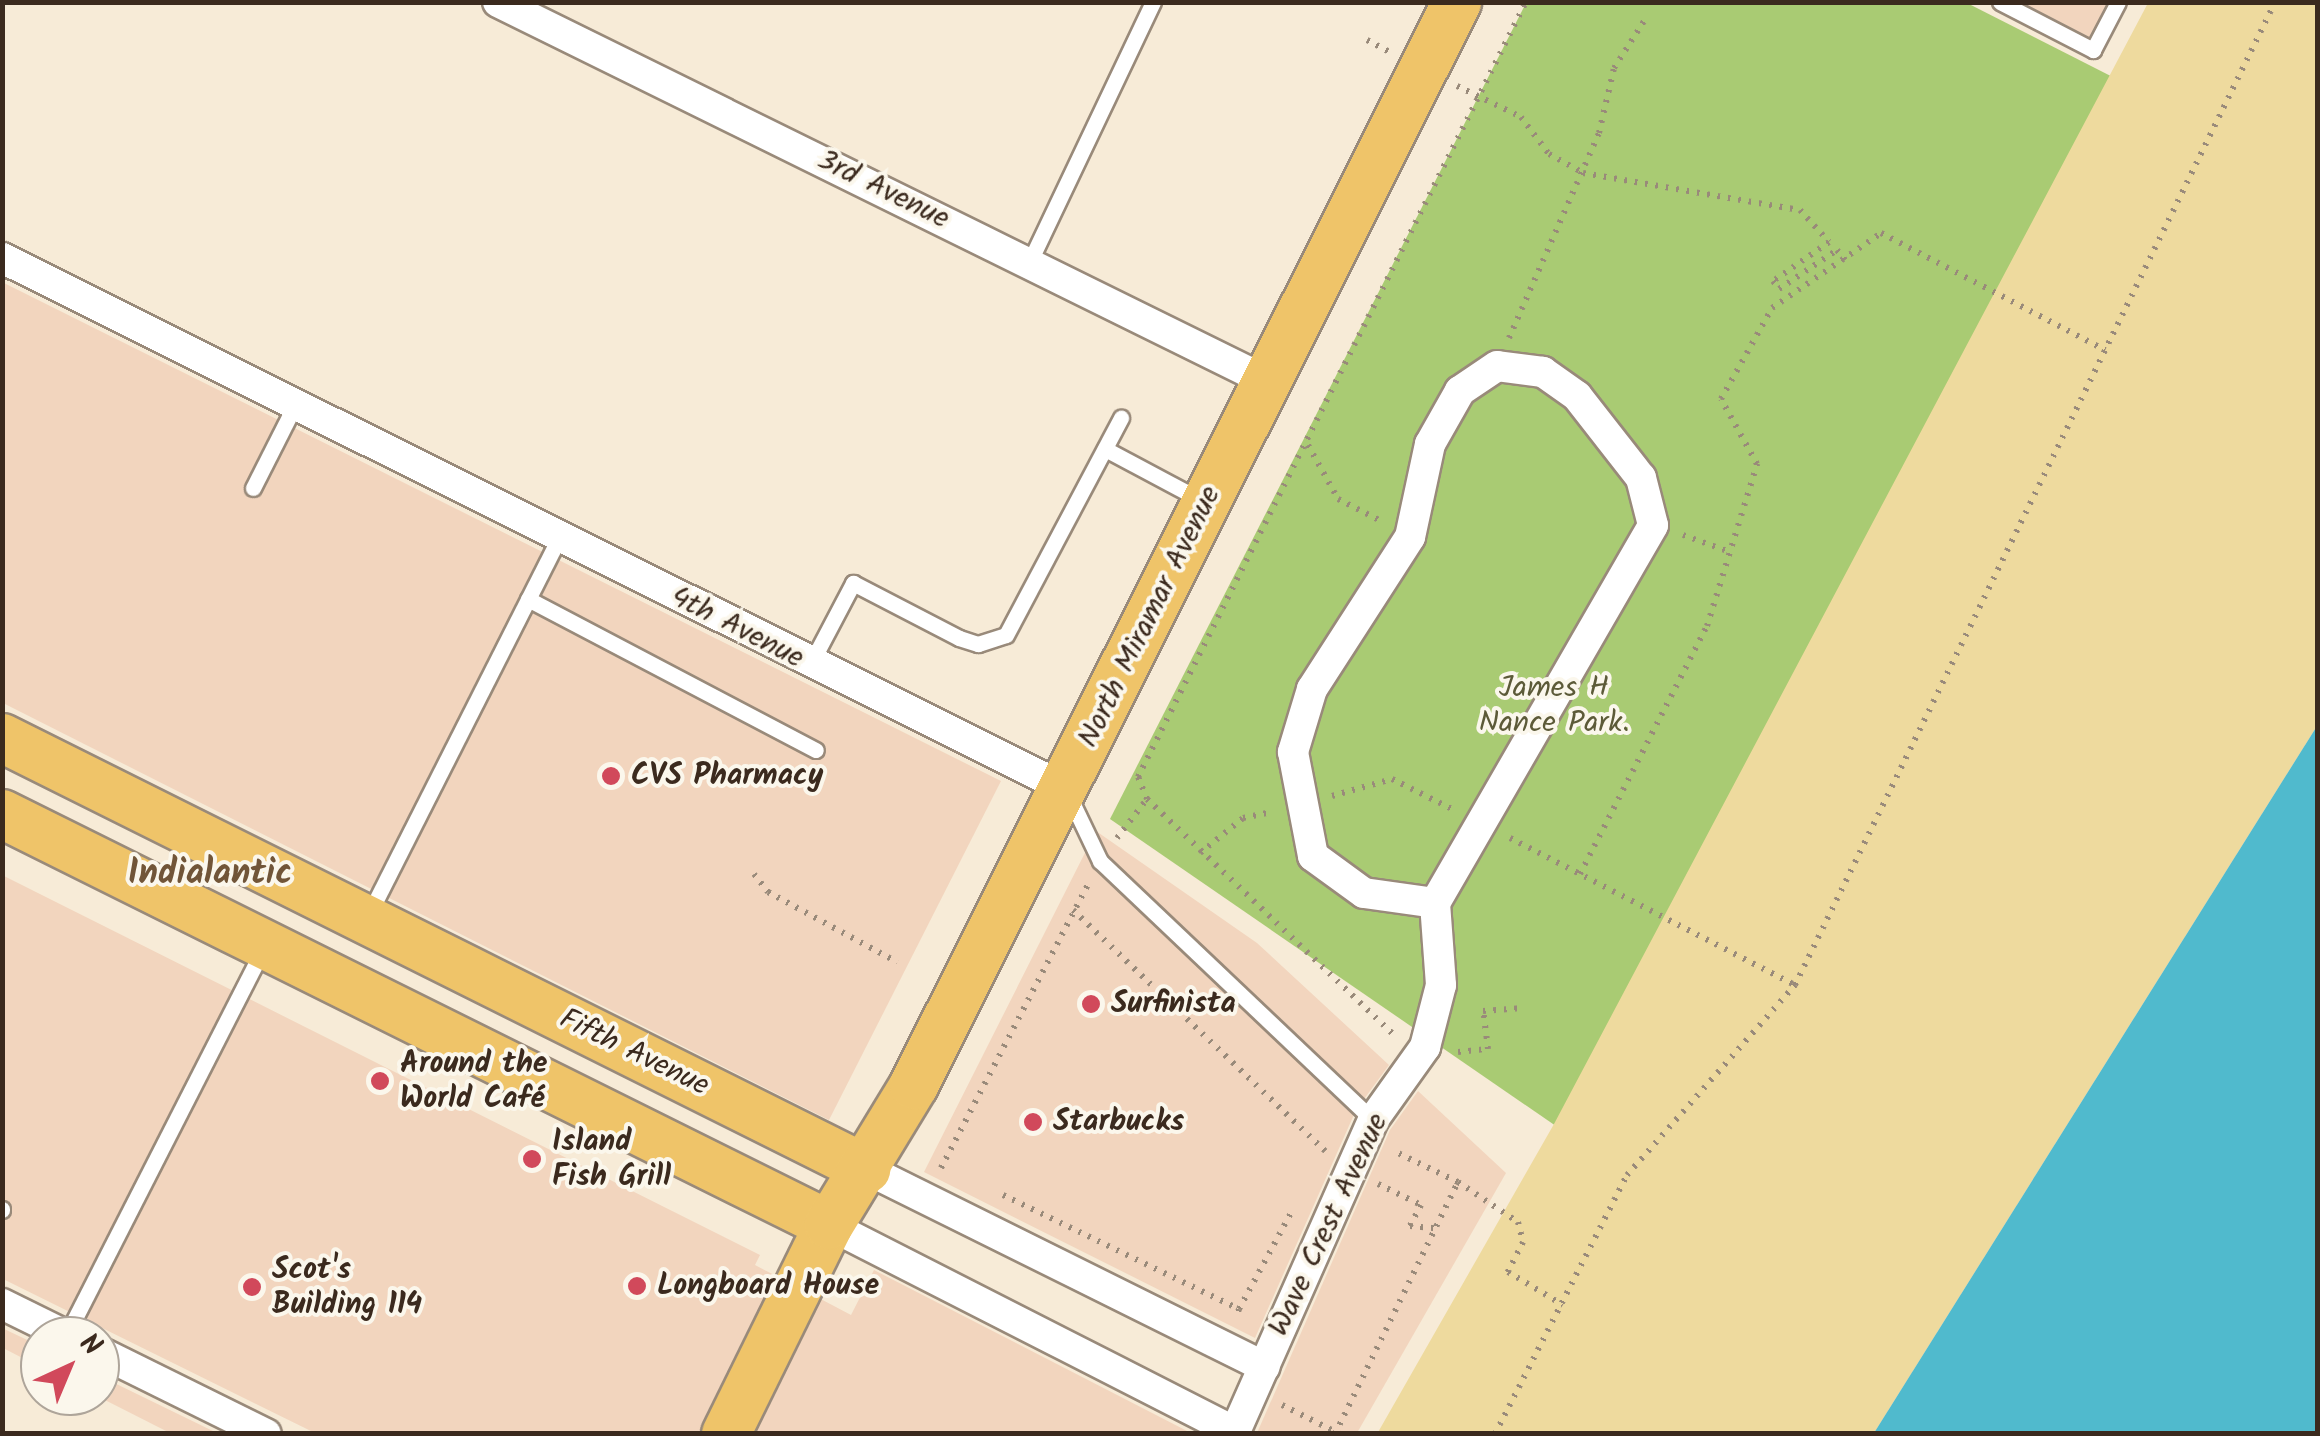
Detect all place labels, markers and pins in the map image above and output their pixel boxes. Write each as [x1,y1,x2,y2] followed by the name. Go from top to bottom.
[631,758,823,794] place label: CVS Pharmacy
[600,765,622,787] marker: CVS Pharmacy
[1111,986,1236,1022] place label: Surfinista
[1080,993,1102,1015] marker: Surfinista
[400,1046,547,1116] place label: Around the World Café
[369,1070,391,1092] marker: Around the World Café
[1053,1104,1184,1140] place label: Starbucks
[1022,1111,1044,1133] marker: Starbucks
[552,1124,671,1194] place label: Island Fish Grill
[521,1148,543,1170] marker: Island Fish Grill
[272,1252,422,1322] place label: Scot's Building 114
[657,1268,879,1304] place label: Longboard House
[626,1275,648,1297] marker: Longboard House
[241,1276,263,1298] marker: Scot's Building 114

